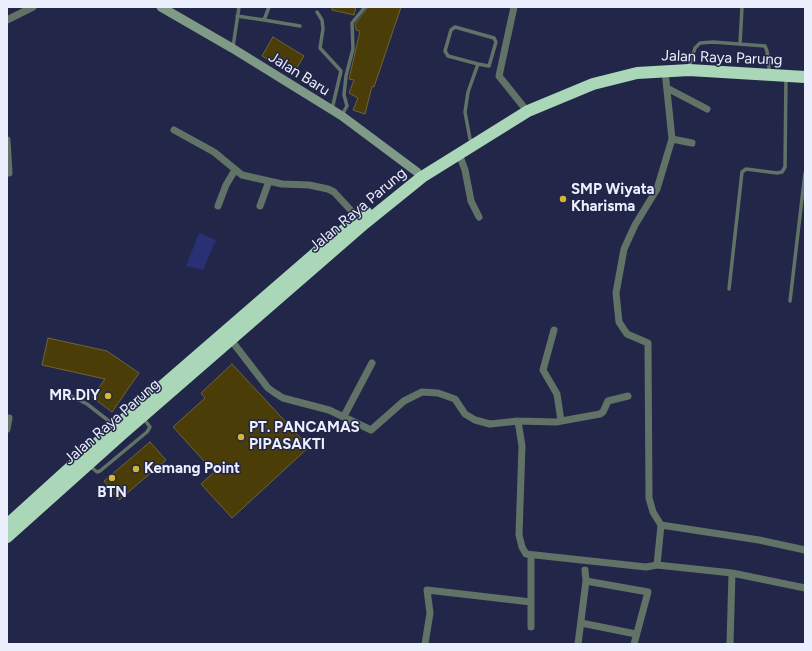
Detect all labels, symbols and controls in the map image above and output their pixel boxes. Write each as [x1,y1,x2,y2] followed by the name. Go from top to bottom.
[661,47,783,69] street label: Jalan Raya Parung
[265,48,333,100] street label: Jalan Baru
[306,164,410,256] street label: Jalan Raya Parung
[571,181,655,216] place label: SMP Wiyata Kharisma
[558,194,568,204] marker: SMP Wiyata Kharisma
[60,375,164,469] street label: Jalan Raya Parung
[49,387,100,405] place label: MR.DIY
[103,391,113,401] marker: MR.DIY
[249,419,360,454] place label: PT. PANCAMAS PIPASAKTI
[236,432,246,442] marker: PT. PANCAMAS PIPASAKTI
[144,460,240,478] place label: Kemang Point
[131,464,141,474] marker: Kemang Point
[107,473,117,483] marker: BTN
[97,484,127,502] place label: BTN

